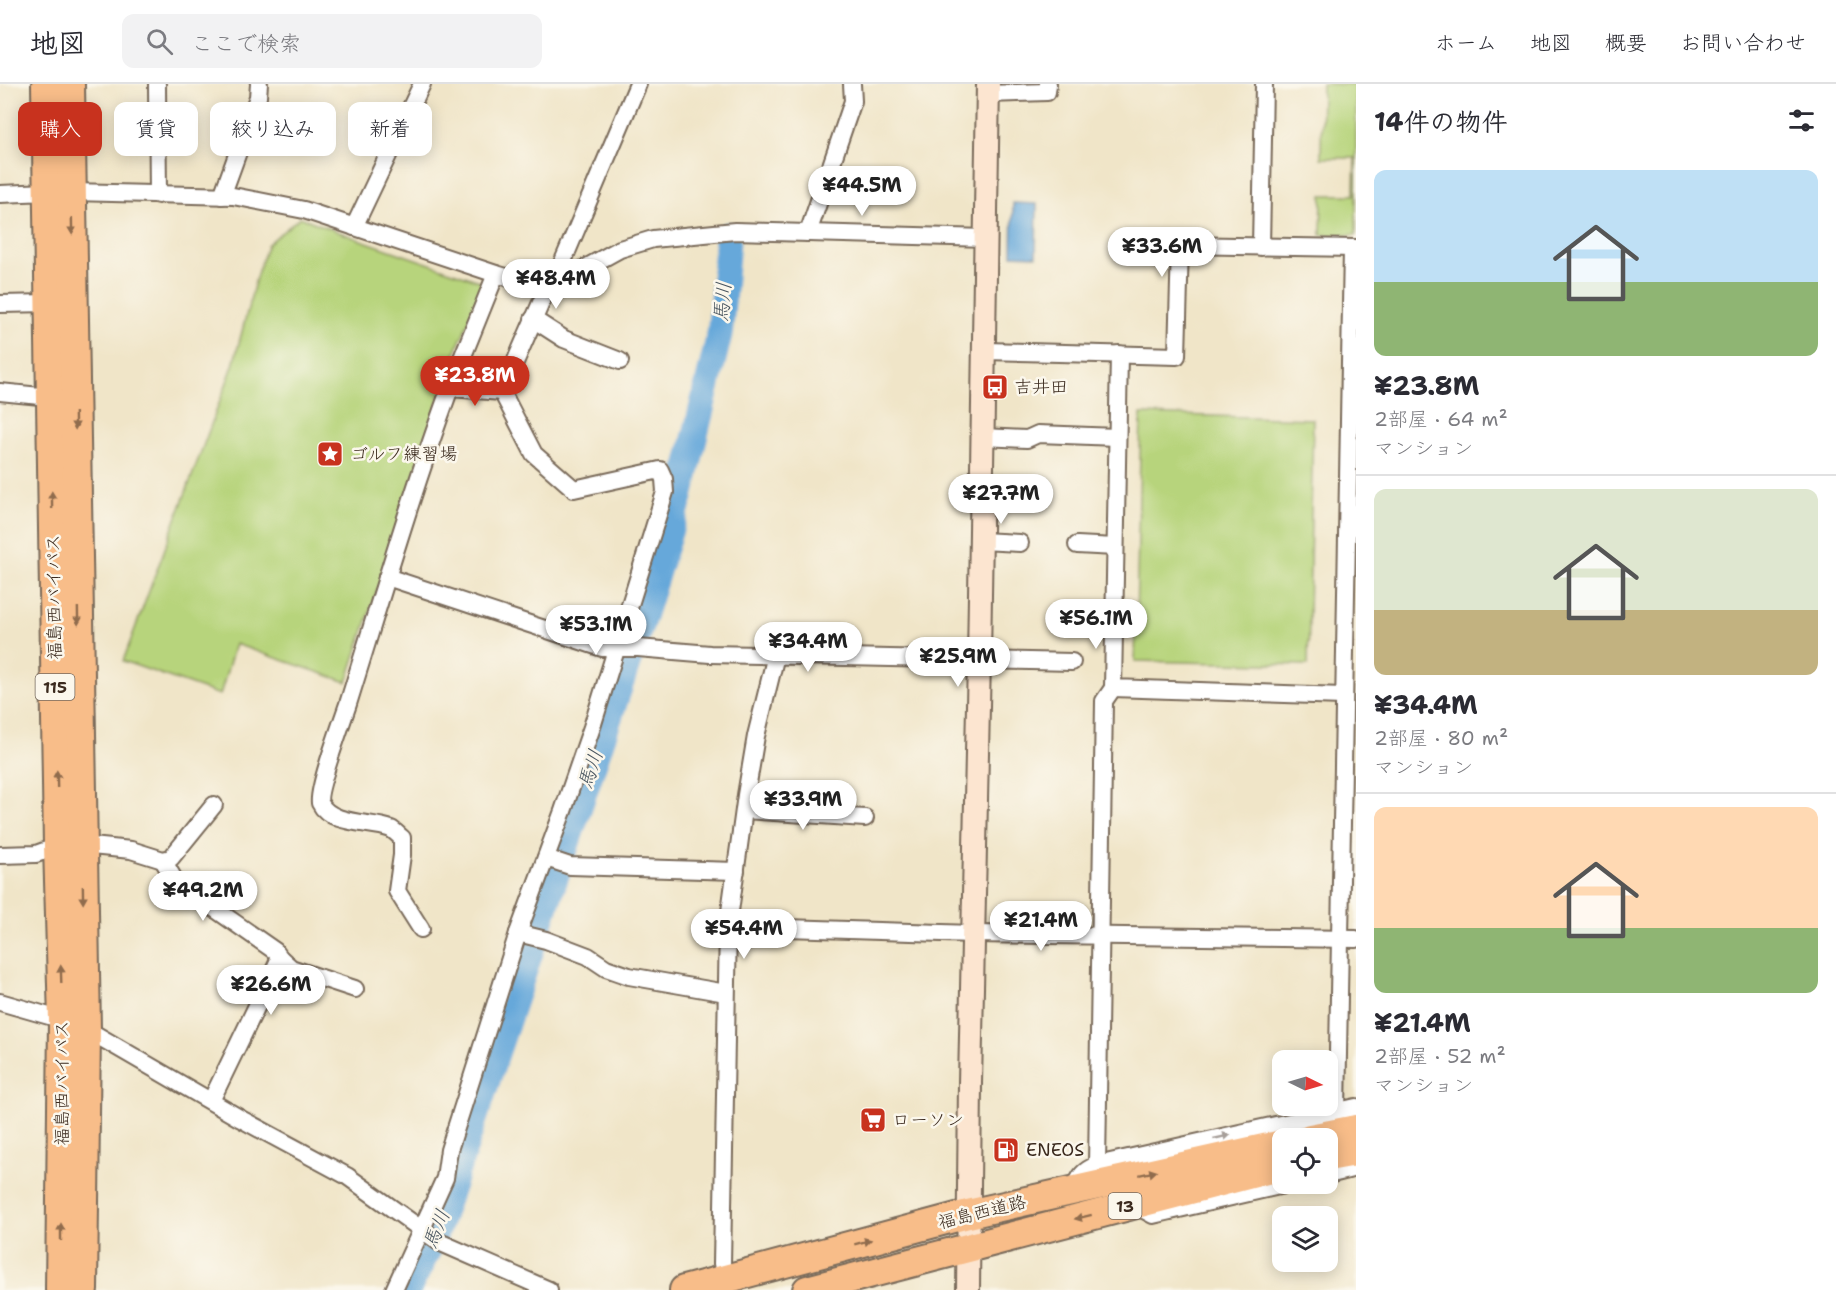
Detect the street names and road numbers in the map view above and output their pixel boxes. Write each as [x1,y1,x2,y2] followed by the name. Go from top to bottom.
[41,534,67,660] street label: 福島西バイパス
[36,674,74,700] road number: 115
[50,1020,74,1146] street label: 福島西バイパス
[935,1189,1029,1235] street label: 福島西道路
[1108,1193,1142,1219] road number: 13

